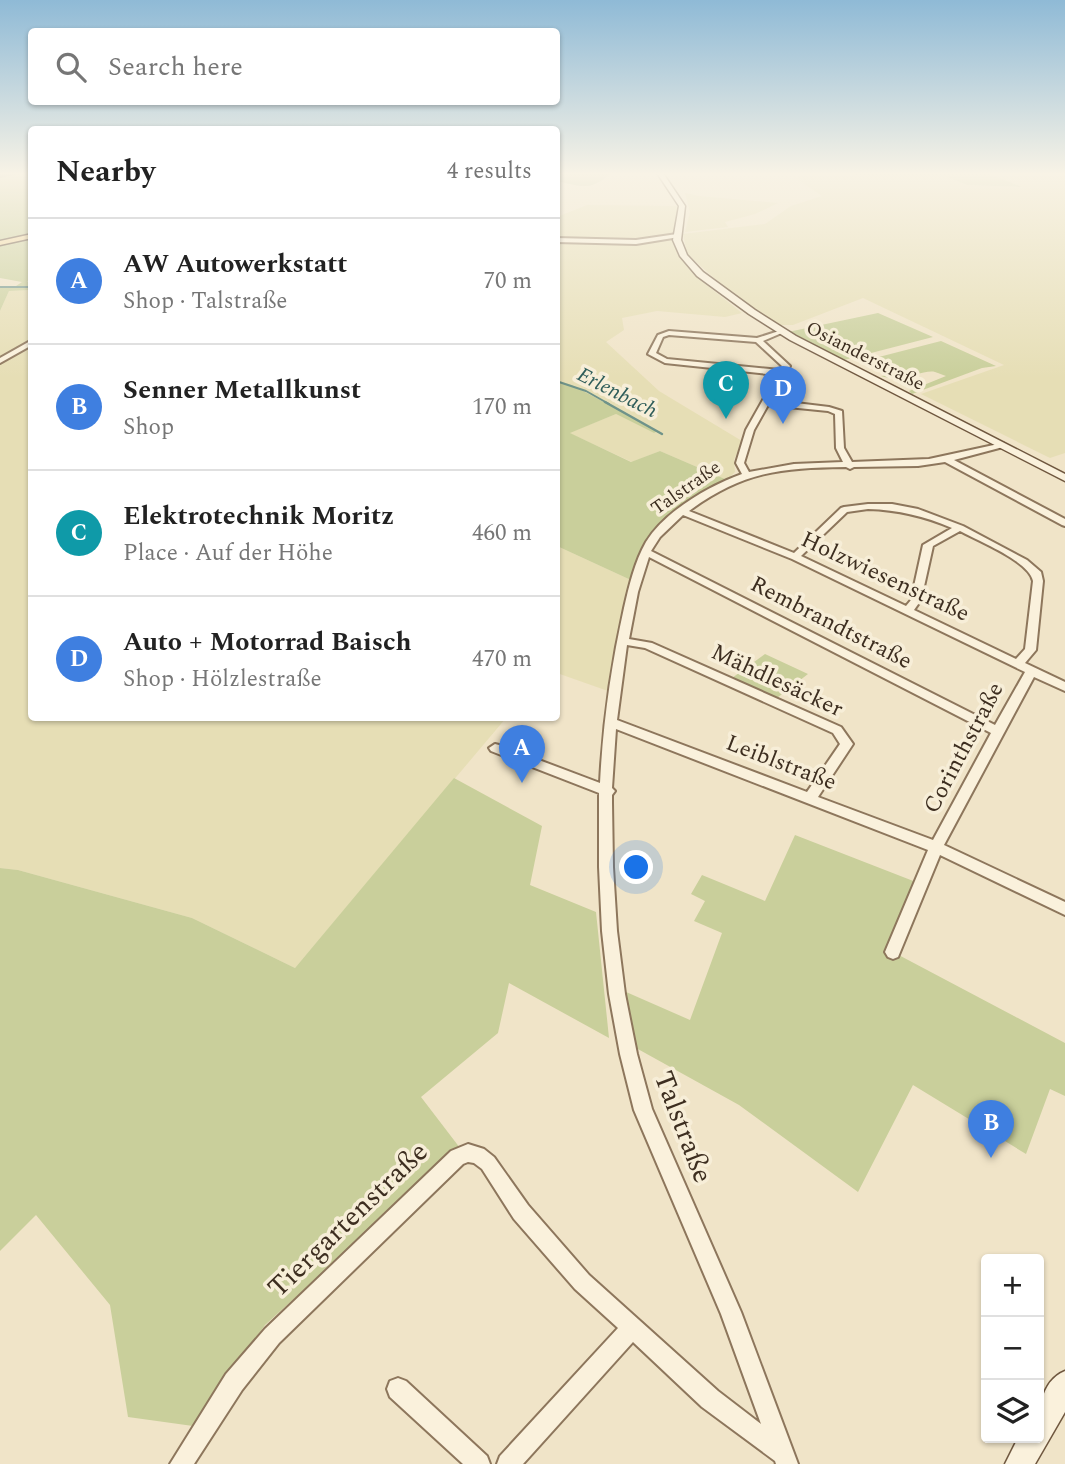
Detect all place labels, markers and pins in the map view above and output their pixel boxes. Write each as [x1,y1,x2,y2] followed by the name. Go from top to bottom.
[703,361,749,419] pin: C
[760,366,806,424] pin: D
[499,725,545,783] pin: A
[968,1100,1014,1158] pin: B

